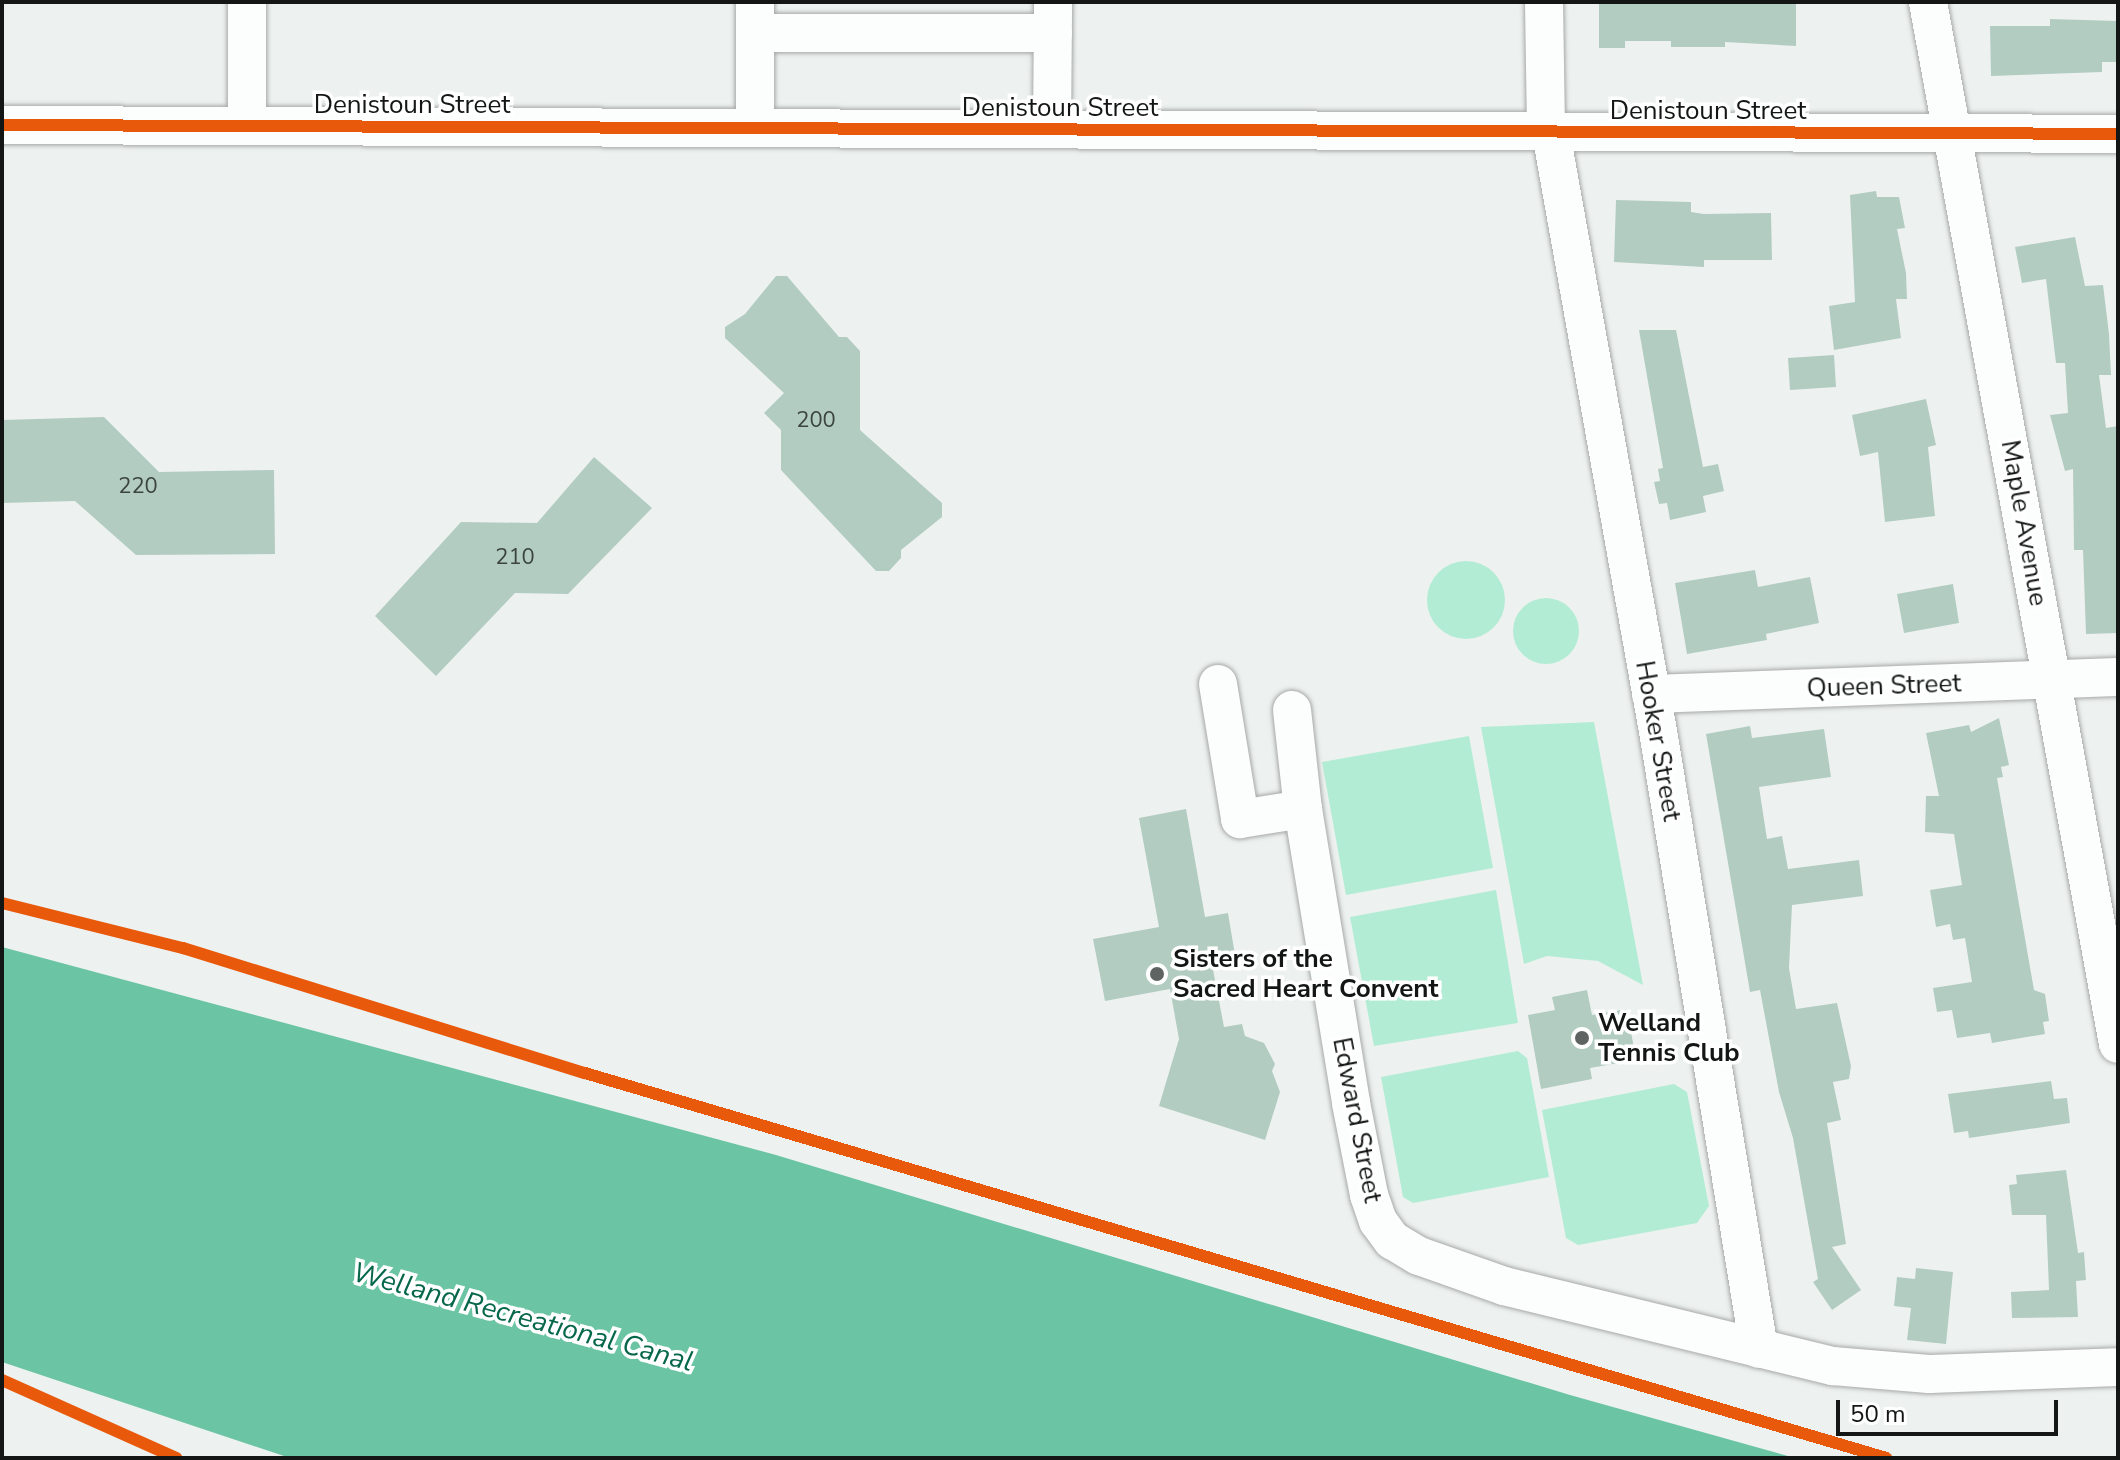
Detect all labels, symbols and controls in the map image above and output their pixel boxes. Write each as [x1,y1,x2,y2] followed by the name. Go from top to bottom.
[314,89,510,121] street label: Denistoun Street
[962,92,1158,124] street label: Denistoun Street
[1610,95,1806,127] street label: Denistoun Street
[796,408,836,434] house number: 200
[1994,438,2054,608] street label: Maple Avenue
[118,474,158,500] house number: 220
[495,545,535,571] house number: 210
[1629,658,1687,824] street label: Hooker Street
[1806,668,1962,704] street label: Queen Street
[1173,943,1438,1004] place label: Sisters of the Sacred Heart Convent
[1148,965,1166,983] marker: Sisters of the Sacred Heart Convent
[1598,1007,1740,1068] place label: Welland Tennis Club
[1573,1029,1591,1047] marker: Welland Tennis Club
[1326,1035,1388,1205] street label: Edward Street
[349,1255,697,1379] water label: Welland Recreational Canal
[1840,1384,2062,1434] scale bar
[1850,1398,1906,1430] text: 50 m

